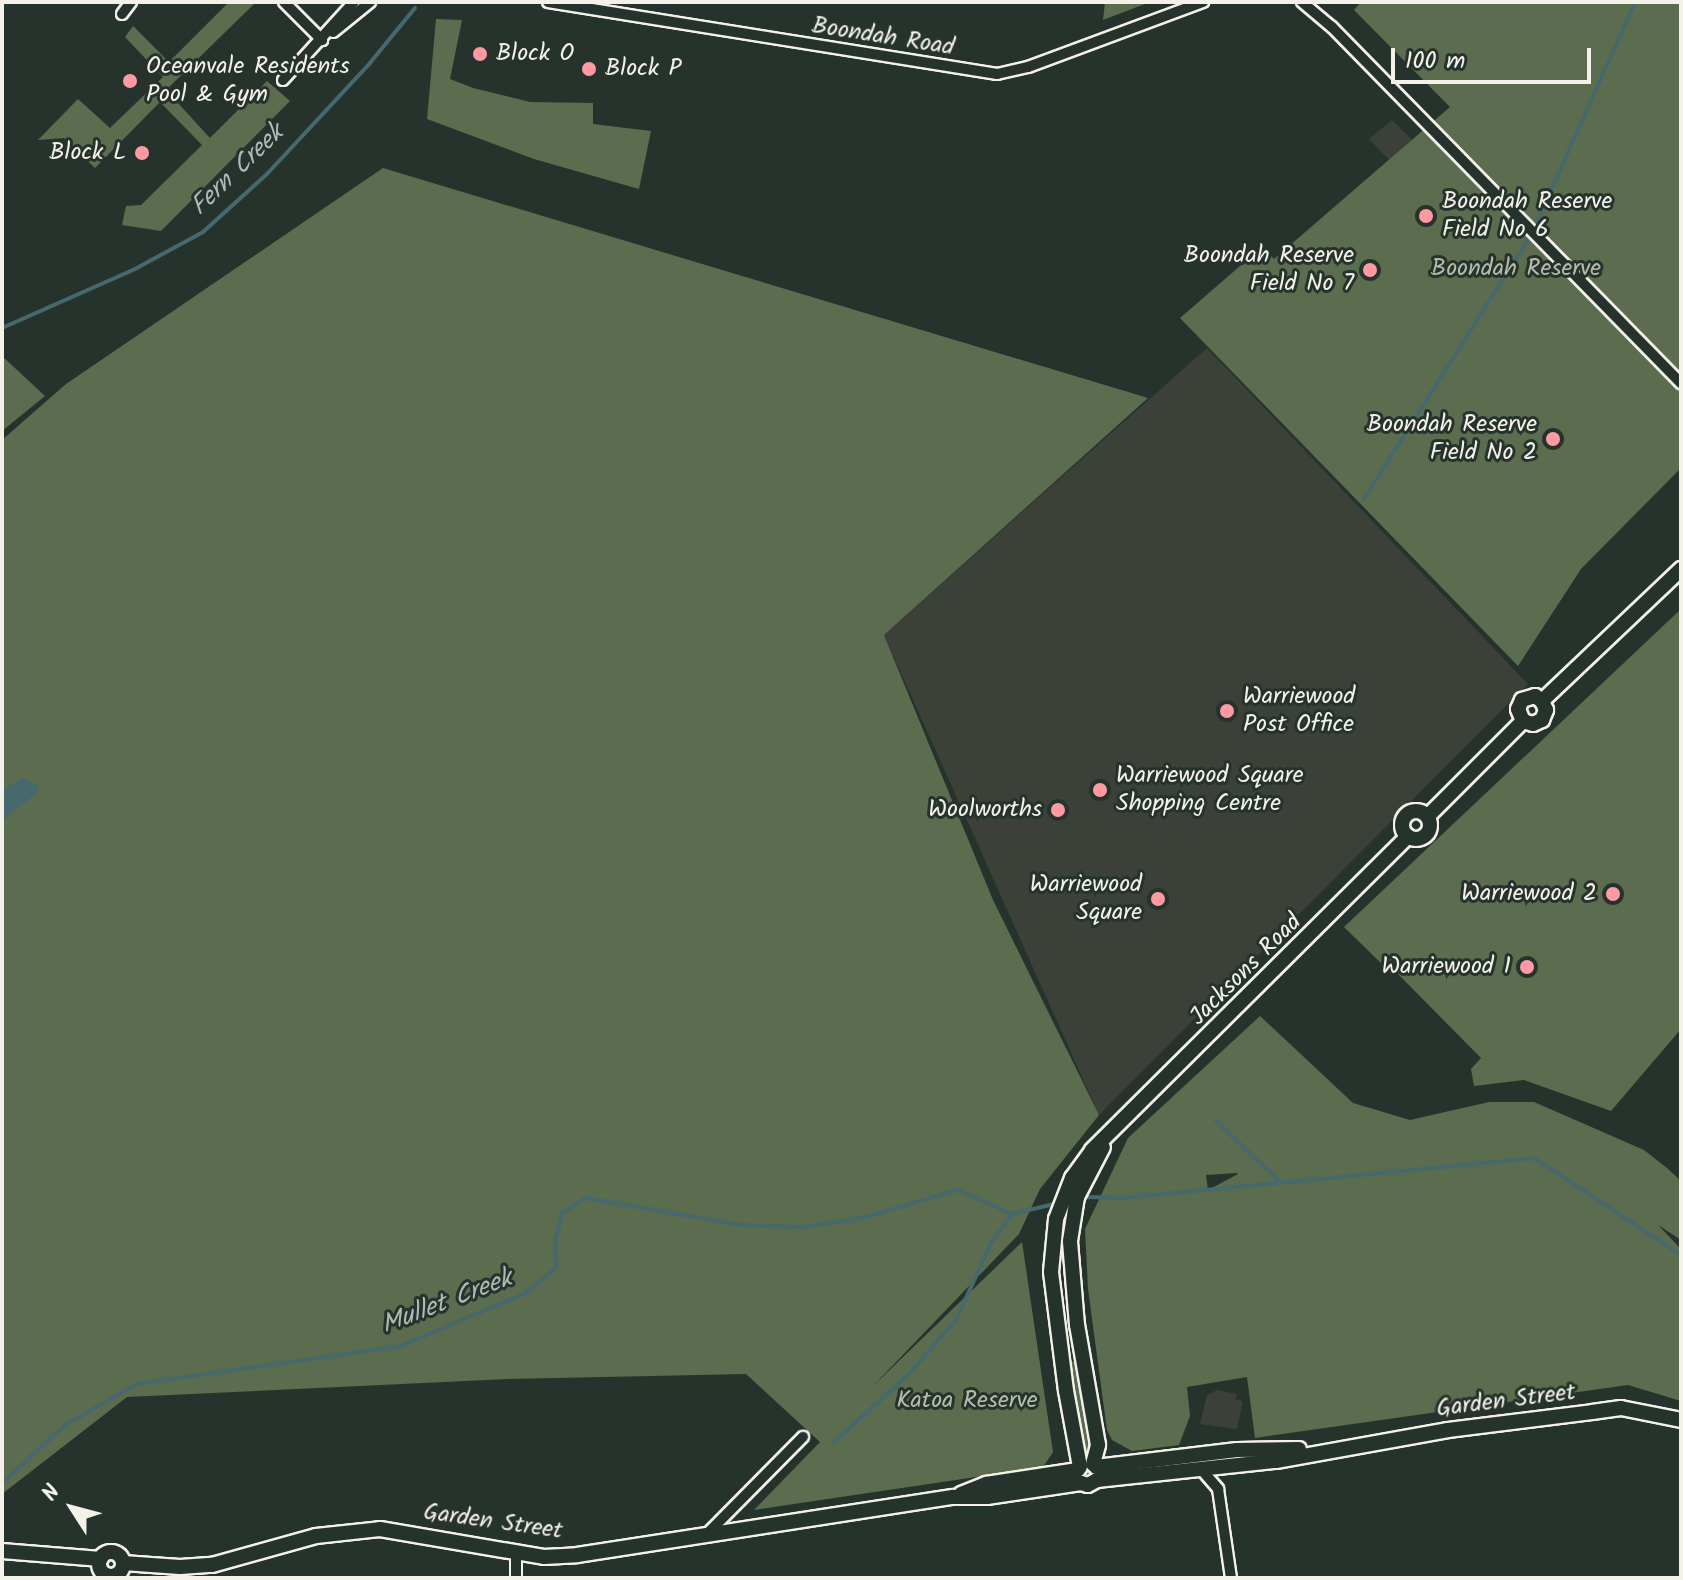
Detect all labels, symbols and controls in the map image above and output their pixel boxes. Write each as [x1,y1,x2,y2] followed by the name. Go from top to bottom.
[810,12,956,62] street label: Boondah Road
[1395,32,1595,82] scale bar
[496,40,574,68] place label: Block O
[1405,42,1465,81] text: 100 m
[471,45,489,63] marker: Block O
[146,53,350,109] place label: Oceanvale Residents Pool & Gym
[605,55,682,83] place label: Block P
[580,60,598,78] marker: Block P
[121,72,139,90] marker: Oceanvale Residents Pool & Gym
[185,119,291,223] water label: Fern Creek
[49,139,126,167] place label: Block L
[133,144,151,162] marker: Block L
[1442,188,1612,244] place label: Boondah Reserve Field No 6
[1417,207,1435,225] marker: Boondah Reserve Field No 6
[1184,242,1354,298] place label: Boondah Reserve Field No 7
[1431,255,1601,283] park label: Boondah Reserve
[1361,261,1379,279] marker: Boondah Reserve Field No 7
[1367,411,1537,467] place label: Boondah Reserve Field No 2
[1544,430,1562,448] marker: Boondah Reserve Field No 2
[1243,683,1355,739] place label: Warriewood Post Office
[1218,702,1236,720] marker: Warriewood Post Office
[1116,762,1304,818] place label: Warriewood Square Shopping Centre
[1091,781,1109,799] marker: Warriewood Square Shopping Centre
[928,796,1042,824] place label: Woolworths
[1049,801,1067,819] marker: Woolworths
[1030,871,1142,927] place label: Warriewood Square
[1461,880,1597,908] place label: Warriewood 2
[1604,885,1622,903] marker: Warriewood 2
[1149,890,1167,908] marker: Warriewood Square
[1184,908,1308,1032] street label: Jacksons Road
[1382,953,1511,981] place label: Warriewood 1
[1518,958,1536,976] marker: Warriewood 1
[377,1264,517,1342] water label: Mullet Creek
[1435,1378,1577,1424] street label: Garden Street
[896,1387,1038,1415] park label: Katoa Reserve
[32,1468,112,1548] north arrow
[34,1478,70,1510] text: N
[422,1498,564,1546] street label: Garden Street

